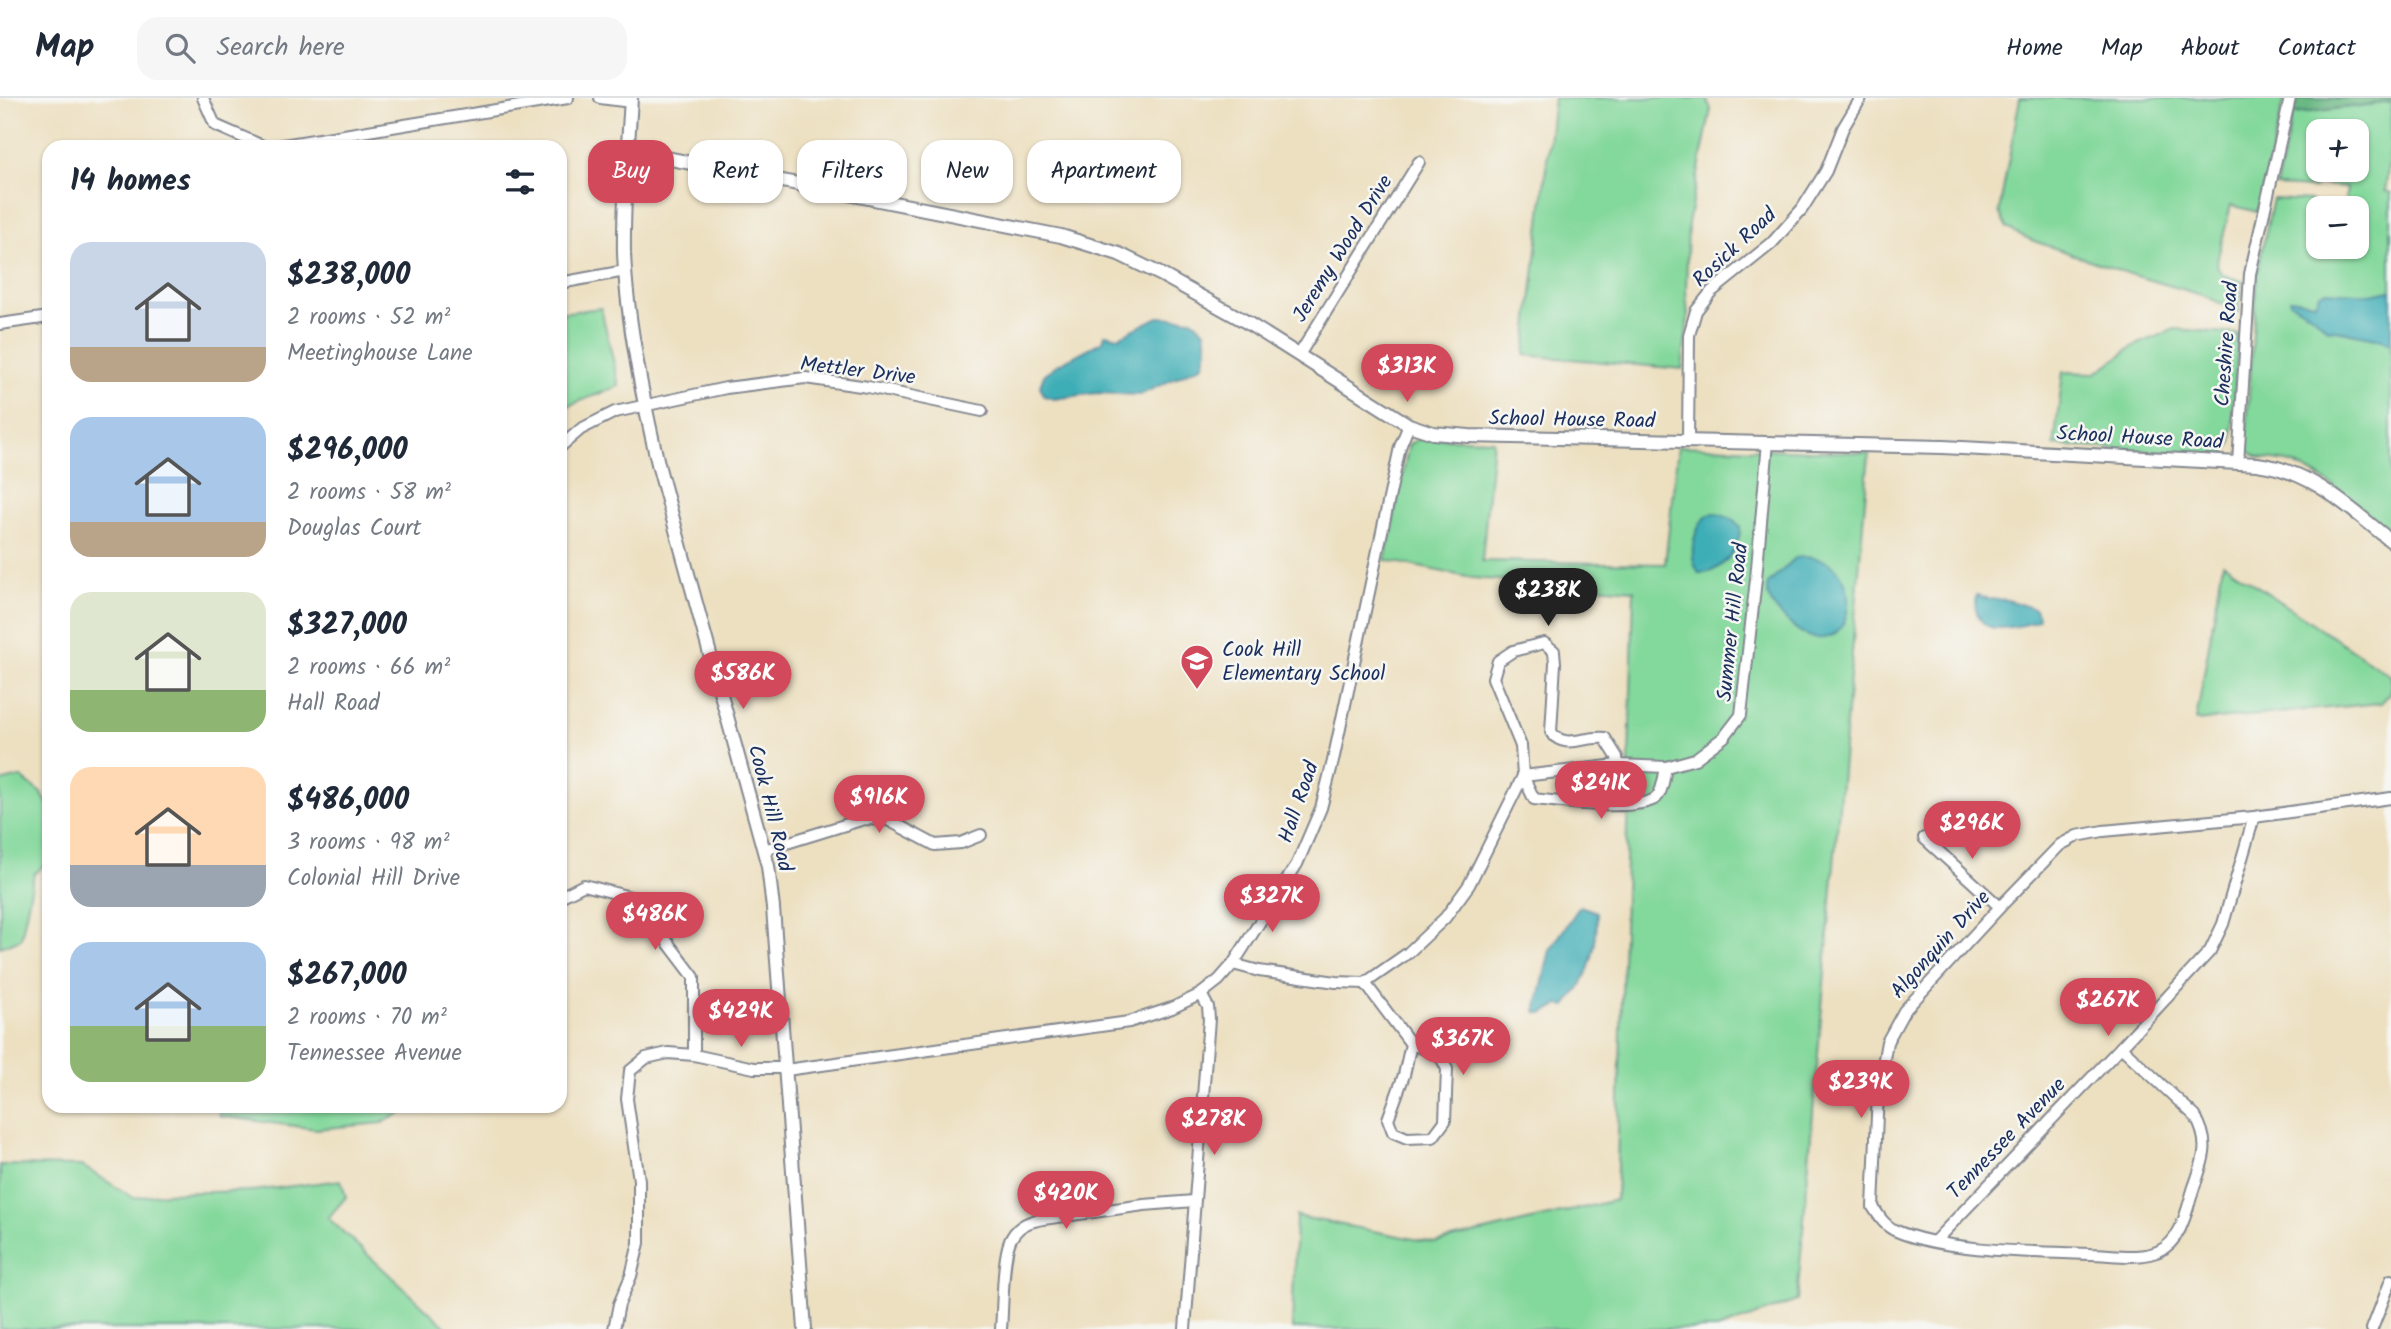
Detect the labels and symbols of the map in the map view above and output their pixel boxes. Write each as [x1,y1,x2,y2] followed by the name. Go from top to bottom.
[1285,168,1402,329] street label: Jeremy Wood Drive
[1685,200,1785,296] street label: Rosick Road
[2207,280,2248,408] street label: Cheshire Road
[1358,344,1456,404] pin: $313K
[798,348,918,395] street label: Mettler Drive
[1488,403,1656,438] street label: School House Road
[2056,418,2225,459] street label: School House Road
[1709,541,1758,703] street label: Summer Hill Road
[1499,568,1597,628] pin: $238K
[1222,634,1385,691] place label: Cook Hill Elementary School
[1178,642,1216,691] school or university icon: Cook Hill Elementary School
[694,652,792,711] pin: $586K
[738,741,801,876] street label: Cook Hill Road
[1270,757,1329,848] street label: Hall Road
[1552,762,1650,821] pin: $241K
[830,776,928,835] pin: $916K
[1923,802,2021,861] pin: $296K
[1223,874,1321,934] pin: $327K
[1883,883,2000,1007] street label: Algonquin Drive
[606,892,704,952] pin: $486K
[2059,978,2157,1038] pin: $267K
[692,990,790,1049] pin: $429K
[1414,1018,1512,1077] pin: $367K
[1812,1060,1910,1120] pin: $239K
[1940,1070,2075,1208] street label: Tennessee Avenue
[1165,1098,1263,1157] pin: $278K
[1017,1172,1115,1231] pin: $420K

